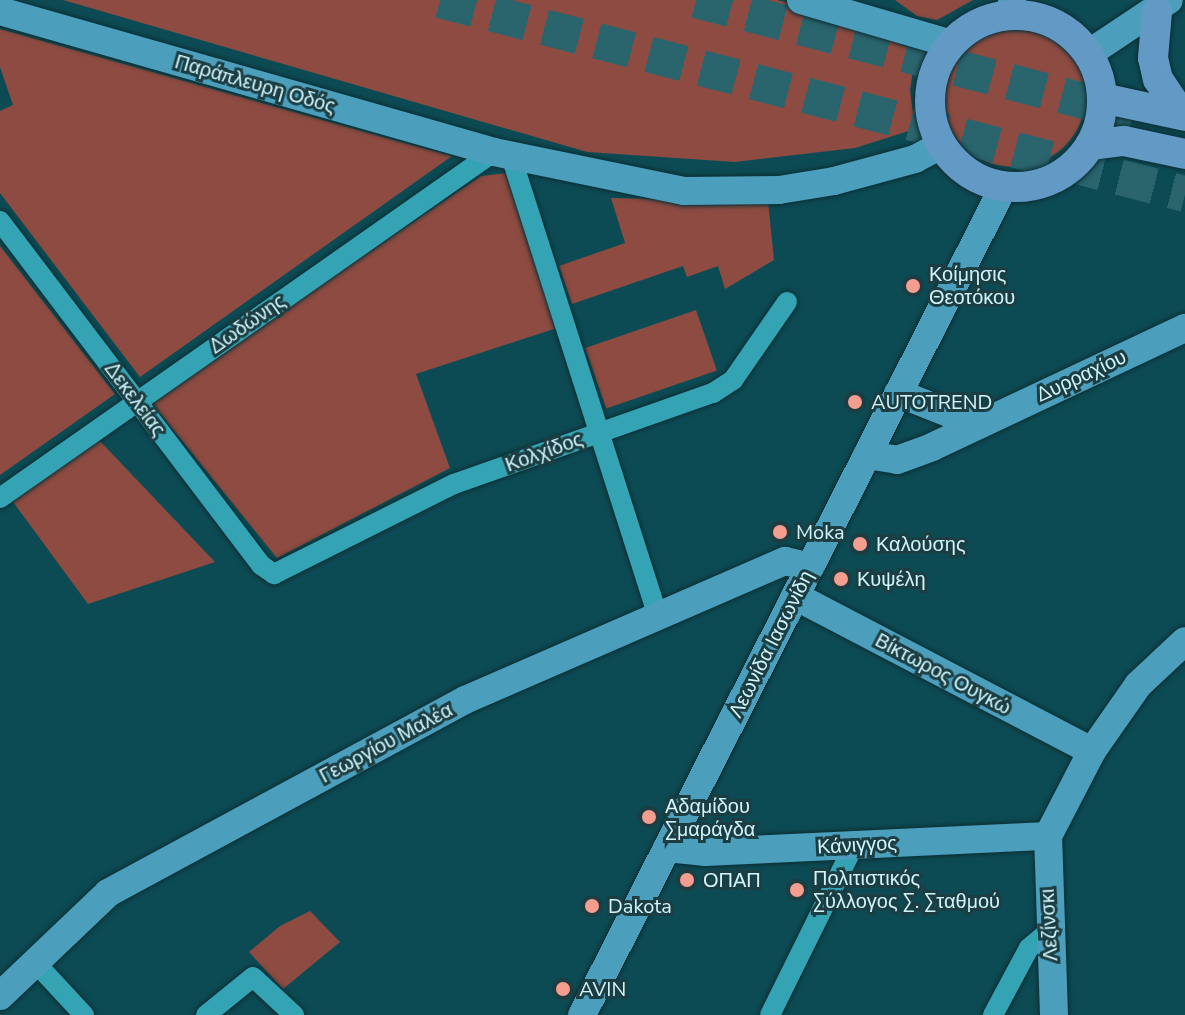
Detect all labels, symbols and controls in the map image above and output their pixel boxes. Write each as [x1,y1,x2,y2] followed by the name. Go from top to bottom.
[172,50,338,118] street label: Παράπλευρη Οδός
[929,262,1015,309] place label: Κοίμησις Θεοτόκου
[904,277,922,295] marker: Κοίμησις Θεοτόκου
[204,289,290,359] street label: Δωδώνης
[1032,345,1130,407] street label: Δυρραχίου
[99,357,171,441] street label: Δεκελείας
[871,390,992,414] place label: AUTOTREND
[846,393,864,411] marker: AUTOTREND
[502,427,586,477] street label: Κολχίδος
[796,520,845,544] place label: Moka
[771,523,789,541] marker: Moka
[876,532,966,556] place label: Καλούσης
[851,535,869,553] marker: Καλούσης
[724,566,818,722] street label: Λεωνίδα Ιασωνίδη
[857,567,926,591] place label: Κυψέλη
[832,570,850,588] marker: Κυψέλη
[871,628,1015,720] street label: Βίκτωρος Ουγκώ
[315,698,457,788] street label: Γεωργίου Μαλέα
[665,794,755,841] place label: Αδαμίδου Σμαράγδα
[640,808,658,826] marker: Αδαμίδου Σμαράγδα
[816,831,898,859] street label: Κάνιγγος
[813,866,1000,913] place label: Πολιτιστικός Σύλλογος Σ. Σταθμού
[703,868,761,892] place label: ΟΠΑΠ
[678,871,696,889] marker: ΟΠΑΠ
[788,881,806,899] marker: Πολιτιστικός Σύλλογος Σ. Σταθμού
[1035,888,1063,962] street label: Λεζίνσκι
[608,894,672,918] place label: Dakota
[583,897,601,915] marker: Dakota
[579,977,626,1001] place label: AVIN
[554,980,572,998] marker: AVIN

